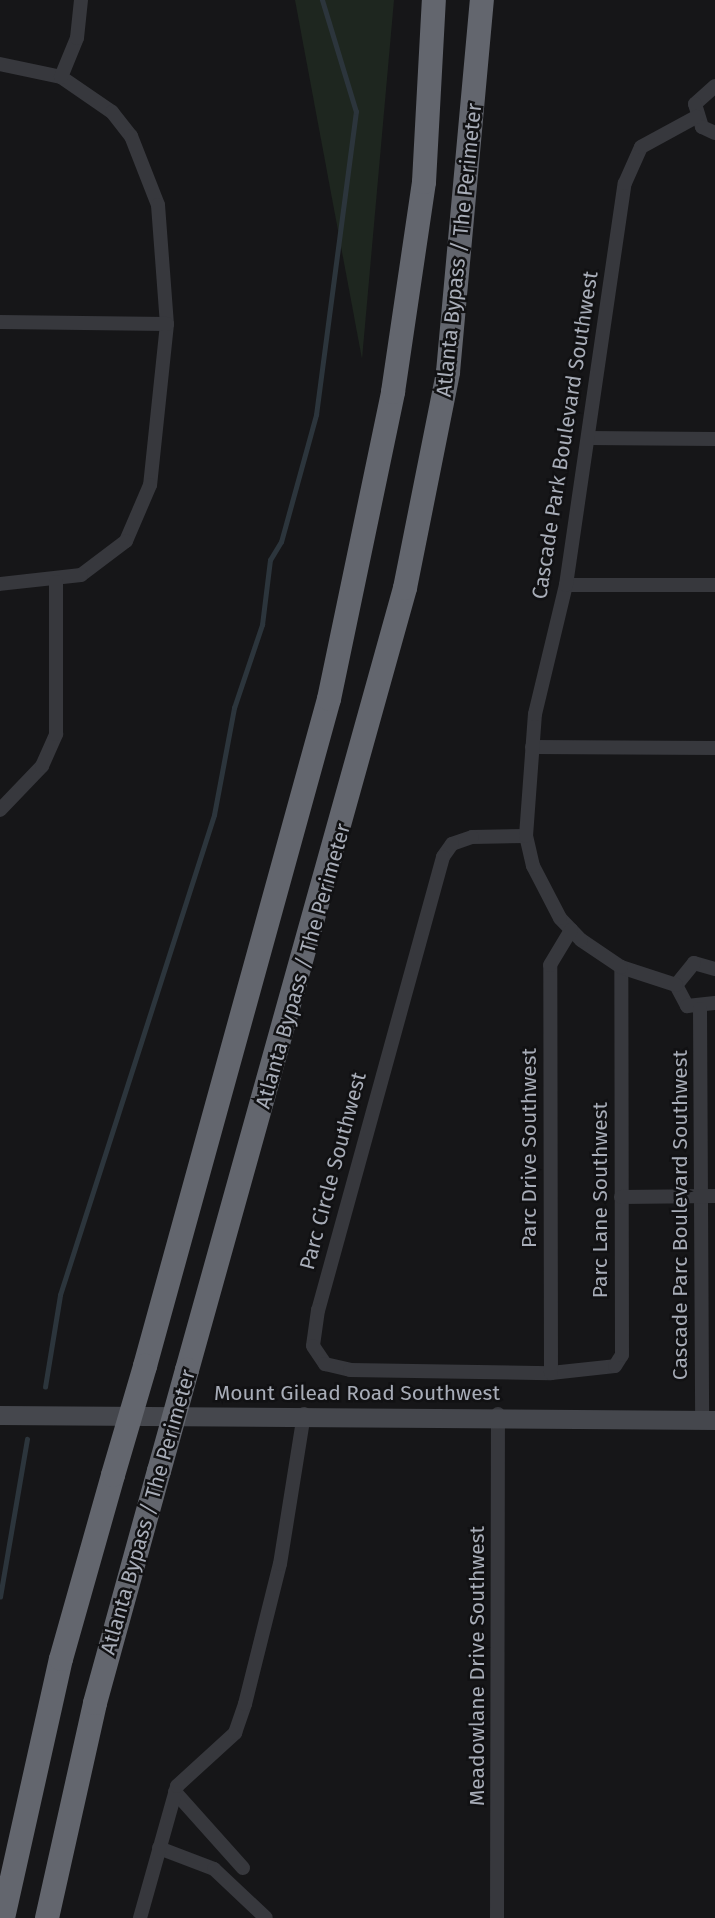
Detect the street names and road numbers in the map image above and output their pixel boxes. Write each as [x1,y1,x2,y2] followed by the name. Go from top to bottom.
[431,102,487,398] street label: Atlanta Bypass / The Perimeter
[527,269,603,601] street label: Cascade Park Boulevard Southwest
[250,821,356,1111] street label: Atlanta Bypass / The Perimeter
[516,1048,542,1248] street label: Parc Drive Southwest
[667,1050,693,1380] street label: Cascade Parc Boulevard Southwest
[294,1069,372,1273] street label: Parc Circle Southwest
[587,1102,613,1298] street label: Parc Lane Southwest
[95,1367,201,1657] street label: Atlanta Bypass / The Perimeter
[214,1380,500,1406] street label: Mount Gilead Road Southwest
[464,1526,490,1806] street label: Meadowlane Drive Southwest

